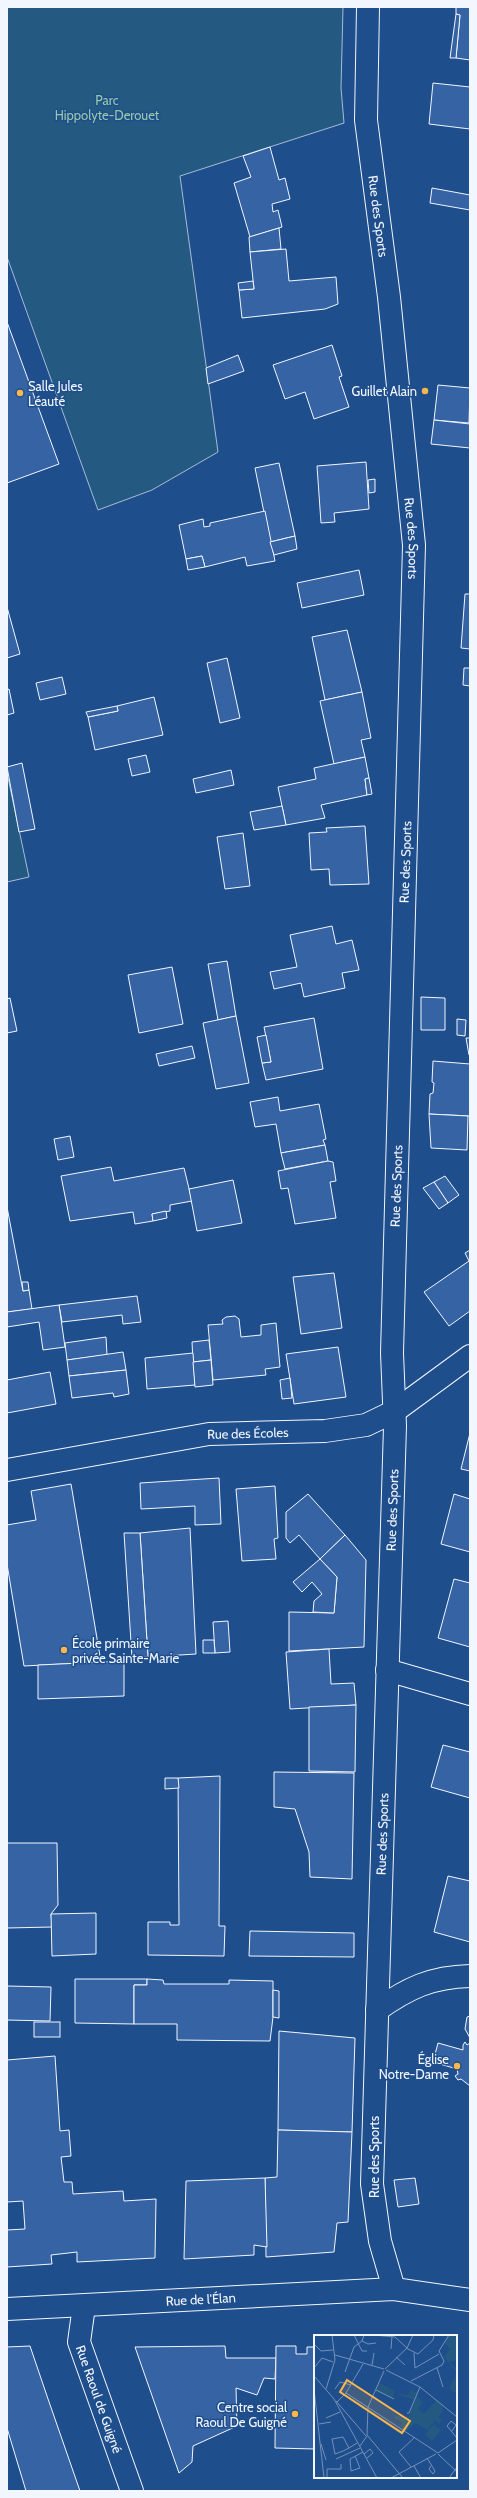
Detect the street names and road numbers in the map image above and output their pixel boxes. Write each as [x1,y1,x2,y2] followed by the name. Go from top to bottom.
[365,174,392,259] street label: Rue des Sports
[401,497,422,580] street label: Rue des Sports
[396,820,414,903] street label: Rue des Sports
[387,1144,405,1227] street label: Rue des Sports
[207,1424,289,1442] street label: Rue des Écoles
[383,1468,401,1551] street label: Rue des Sports
[373,1792,391,1875] street label: Rue des Sports
[366,2115,382,2198] street label: Rue des Sports
[165,2289,236,2309] street label: Rue de l'Élan
[73,2343,126,2456] street label: Rue Raoul de Guigné

